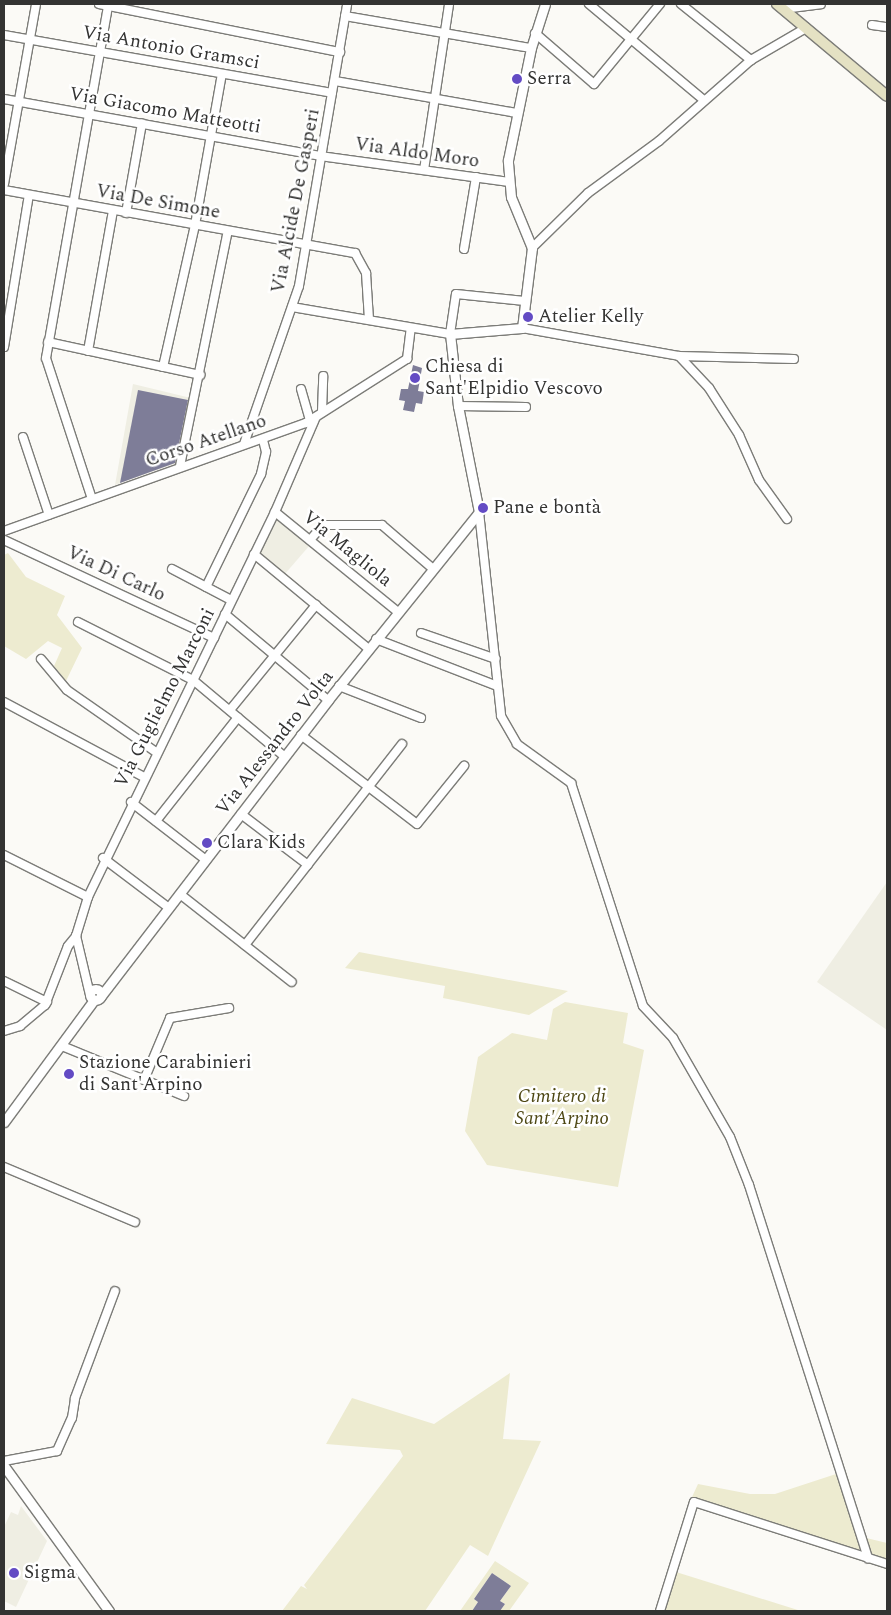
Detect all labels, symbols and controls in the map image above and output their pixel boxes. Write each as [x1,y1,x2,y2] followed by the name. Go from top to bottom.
[81,21,261,75] street label: Via Antonio Gramsci
[527,68,571,90] place label: Serra
[511,73,523,85] marker: Serra
[67,83,263,139] street label: Via Giacomo Matteotti
[267,107,325,295] street label: Via Alcide De Gasperi
[353,133,481,173] street label: Via Aldo Moro
[94,180,222,224] street label: Via De Simone
[538,306,643,328] place label: Atelier Kelly
[522,311,534,323] marker: Atelier Kelly
[425,356,603,400] place label: Chiesa di Sant'Elpidio Vescovo
[409,372,421,384] marker: Chiesa di Sant'Elpidio Vescovo
[143,410,269,472] street label: Corso Atellano
[493,497,601,519] place label: Pane e bontà
[477,502,489,514] marker: Pane e bontà
[298,506,396,592] street label: Via Magliola
[63,541,169,607] street label: Via Di Carlo
[110,604,220,792] street label: Via Guglielmo Marconi
[211,666,339,820] street label: Via Alessandro Volta
[217,832,306,854] place label: Clara Kids
[201,837,213,849] marker: Clara Kids
[79,1052,252,1096] place label: Stazione Carabinieri di Sant'Arpino
[63,1068,75,1080] marker: Stazione Carabinieri di Sant'Arpino
[515,1086,609,1130] park label: Cimitero di Sant'Arpino
[24,1562,76,1584] place label: Sigma
[8,1567,20,1579] marker: Sigma

